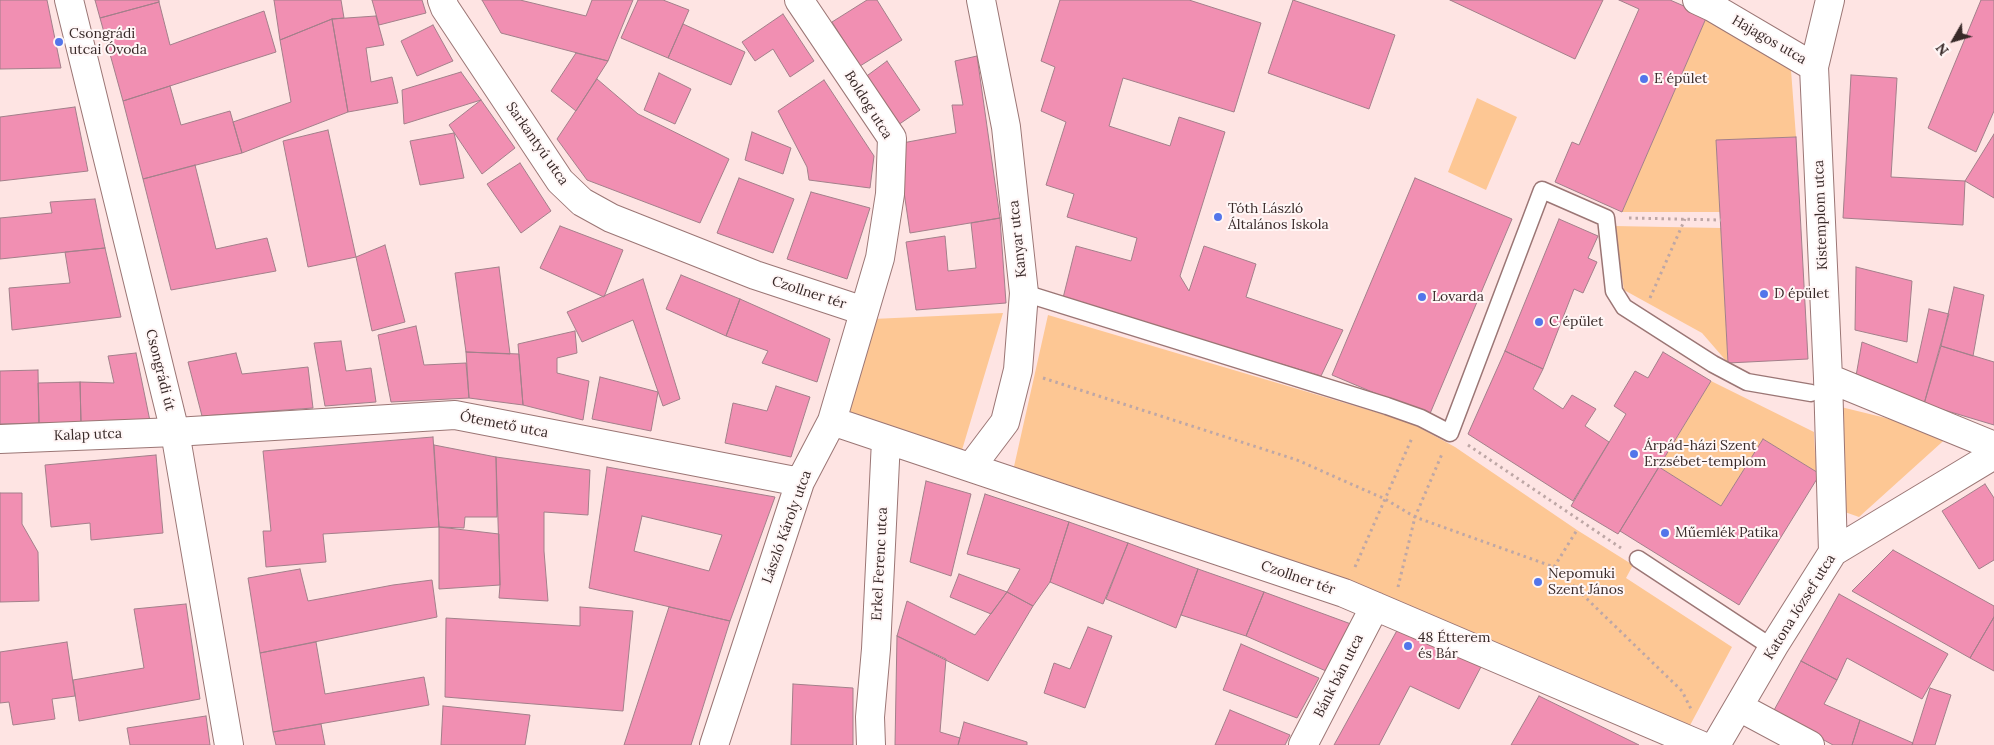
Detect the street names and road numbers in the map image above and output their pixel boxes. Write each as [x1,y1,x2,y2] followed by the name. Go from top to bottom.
[1729,12,1809,68] street label: Hajagos utca
[840,68,896,142] street label: Boldog utca
[502,99,572,189] street label: Sarkantyú utca
[1811,160,1831,270] street label: Kistemplom utca
[1006,199,1030,279] street label: Kanyar utca
[770,273,848,313] street label: Czollner tér
[142,327,178,413] street label: Csongrádi út
[458,408,550,442] street label: Ótemető utca
[54,425,122,445] street label: Kalap utca
[759,468,815,586] street label: László Károly utca
[869,507,891,621] street label: Erkel Ferenc utca
[1761,551,1839,663] street label: Katona József utca
[1259,557,1337,599] street label: Czollner tér
[1311,631,1367,721] street label: Bánk bán utca

